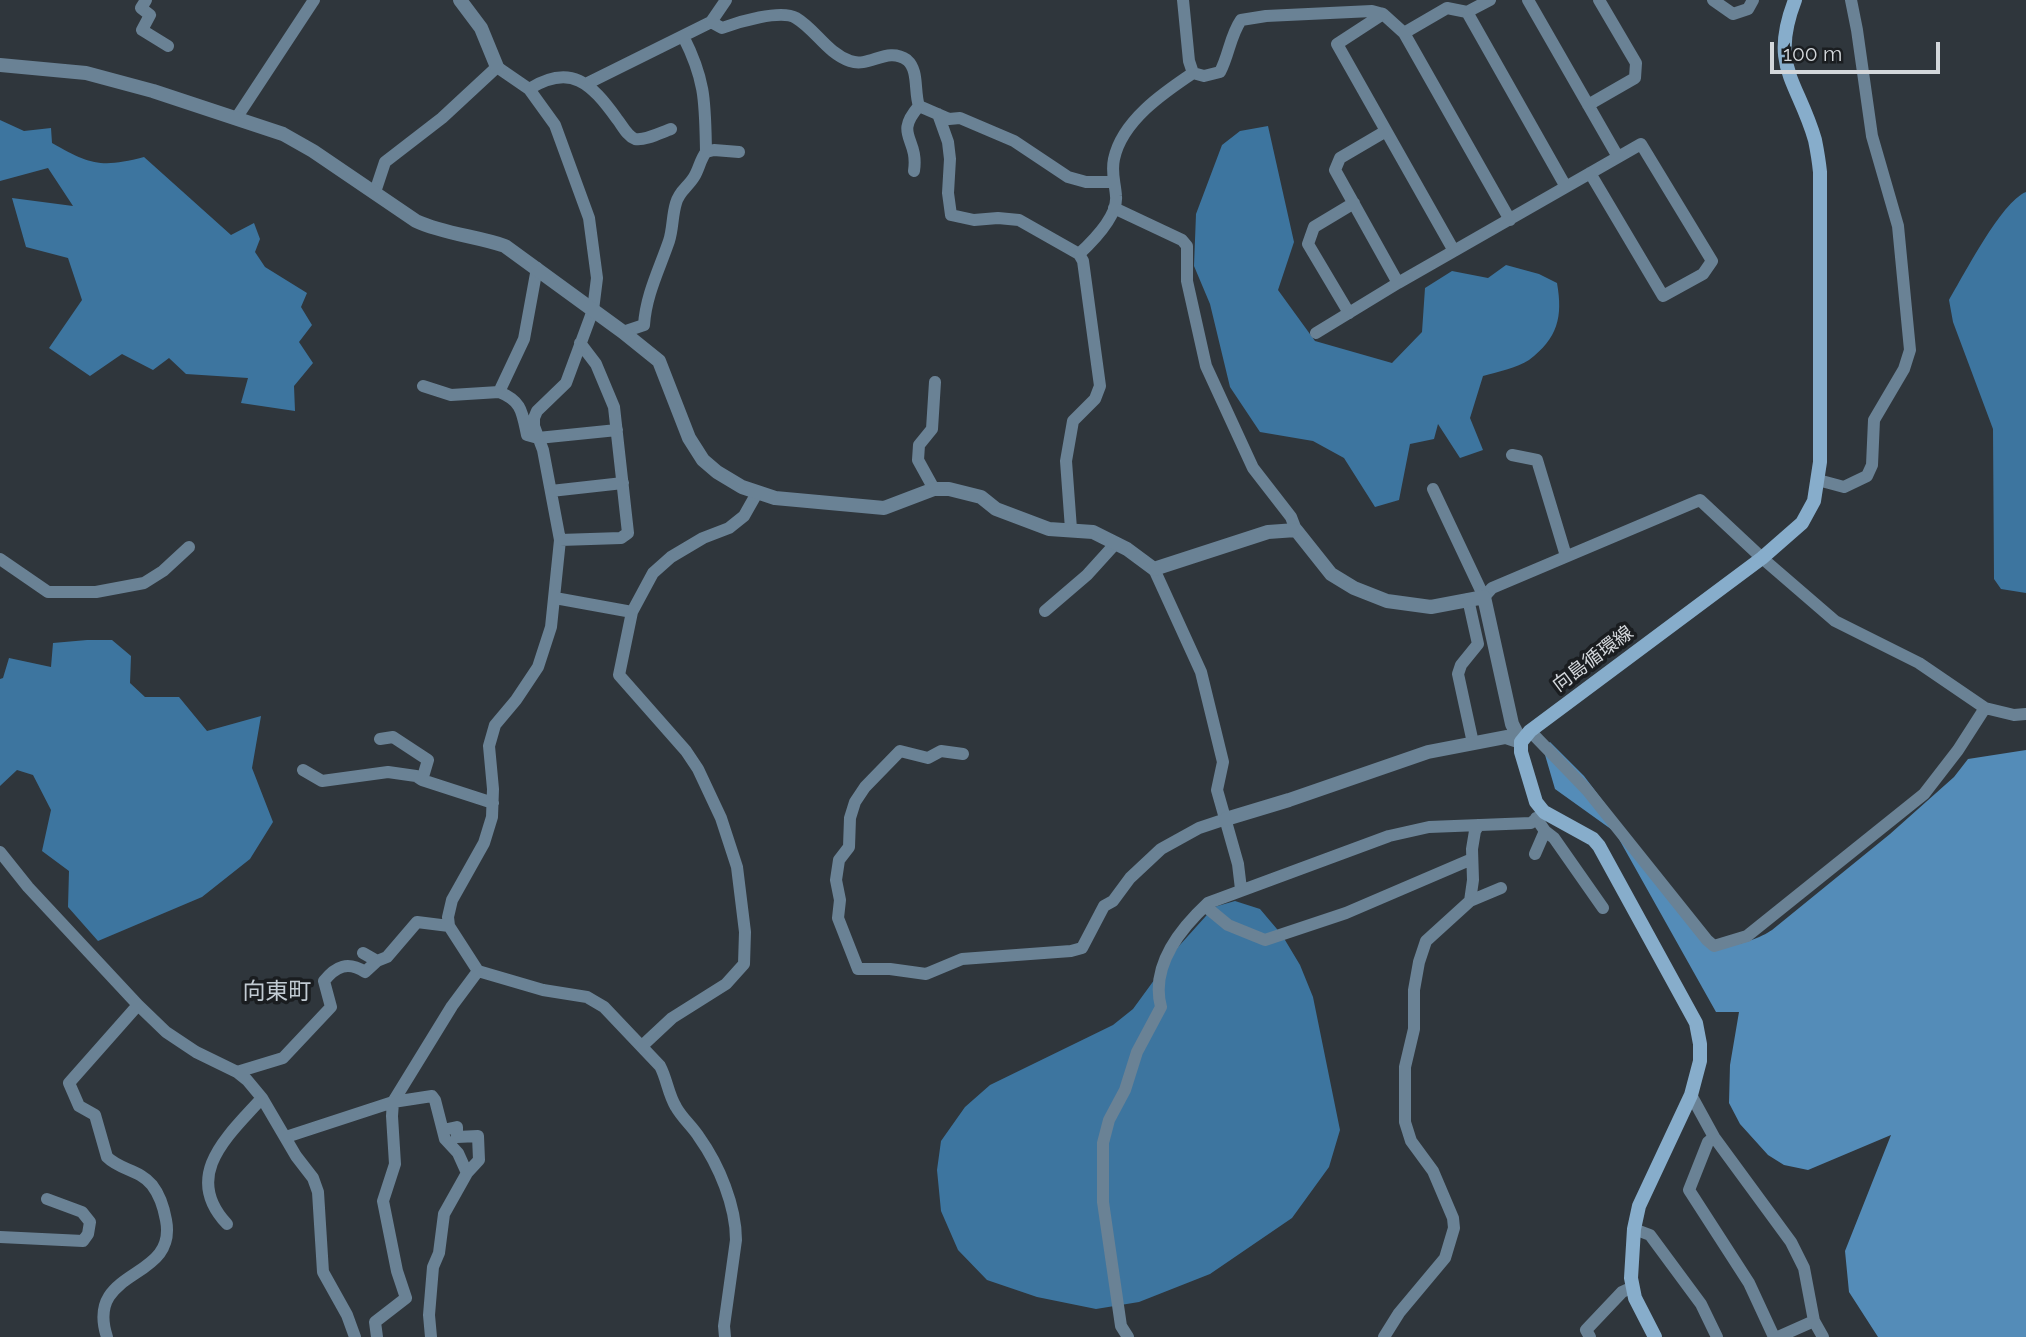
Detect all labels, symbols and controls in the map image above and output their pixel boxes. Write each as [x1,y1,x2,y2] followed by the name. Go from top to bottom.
[1774,28,1944,72] scale bar
[1783,41,1842,66] text: 100 m
[1548,621,1638,697] street label: 向島循環線
[243,978,311,1006] district label: 向東町

